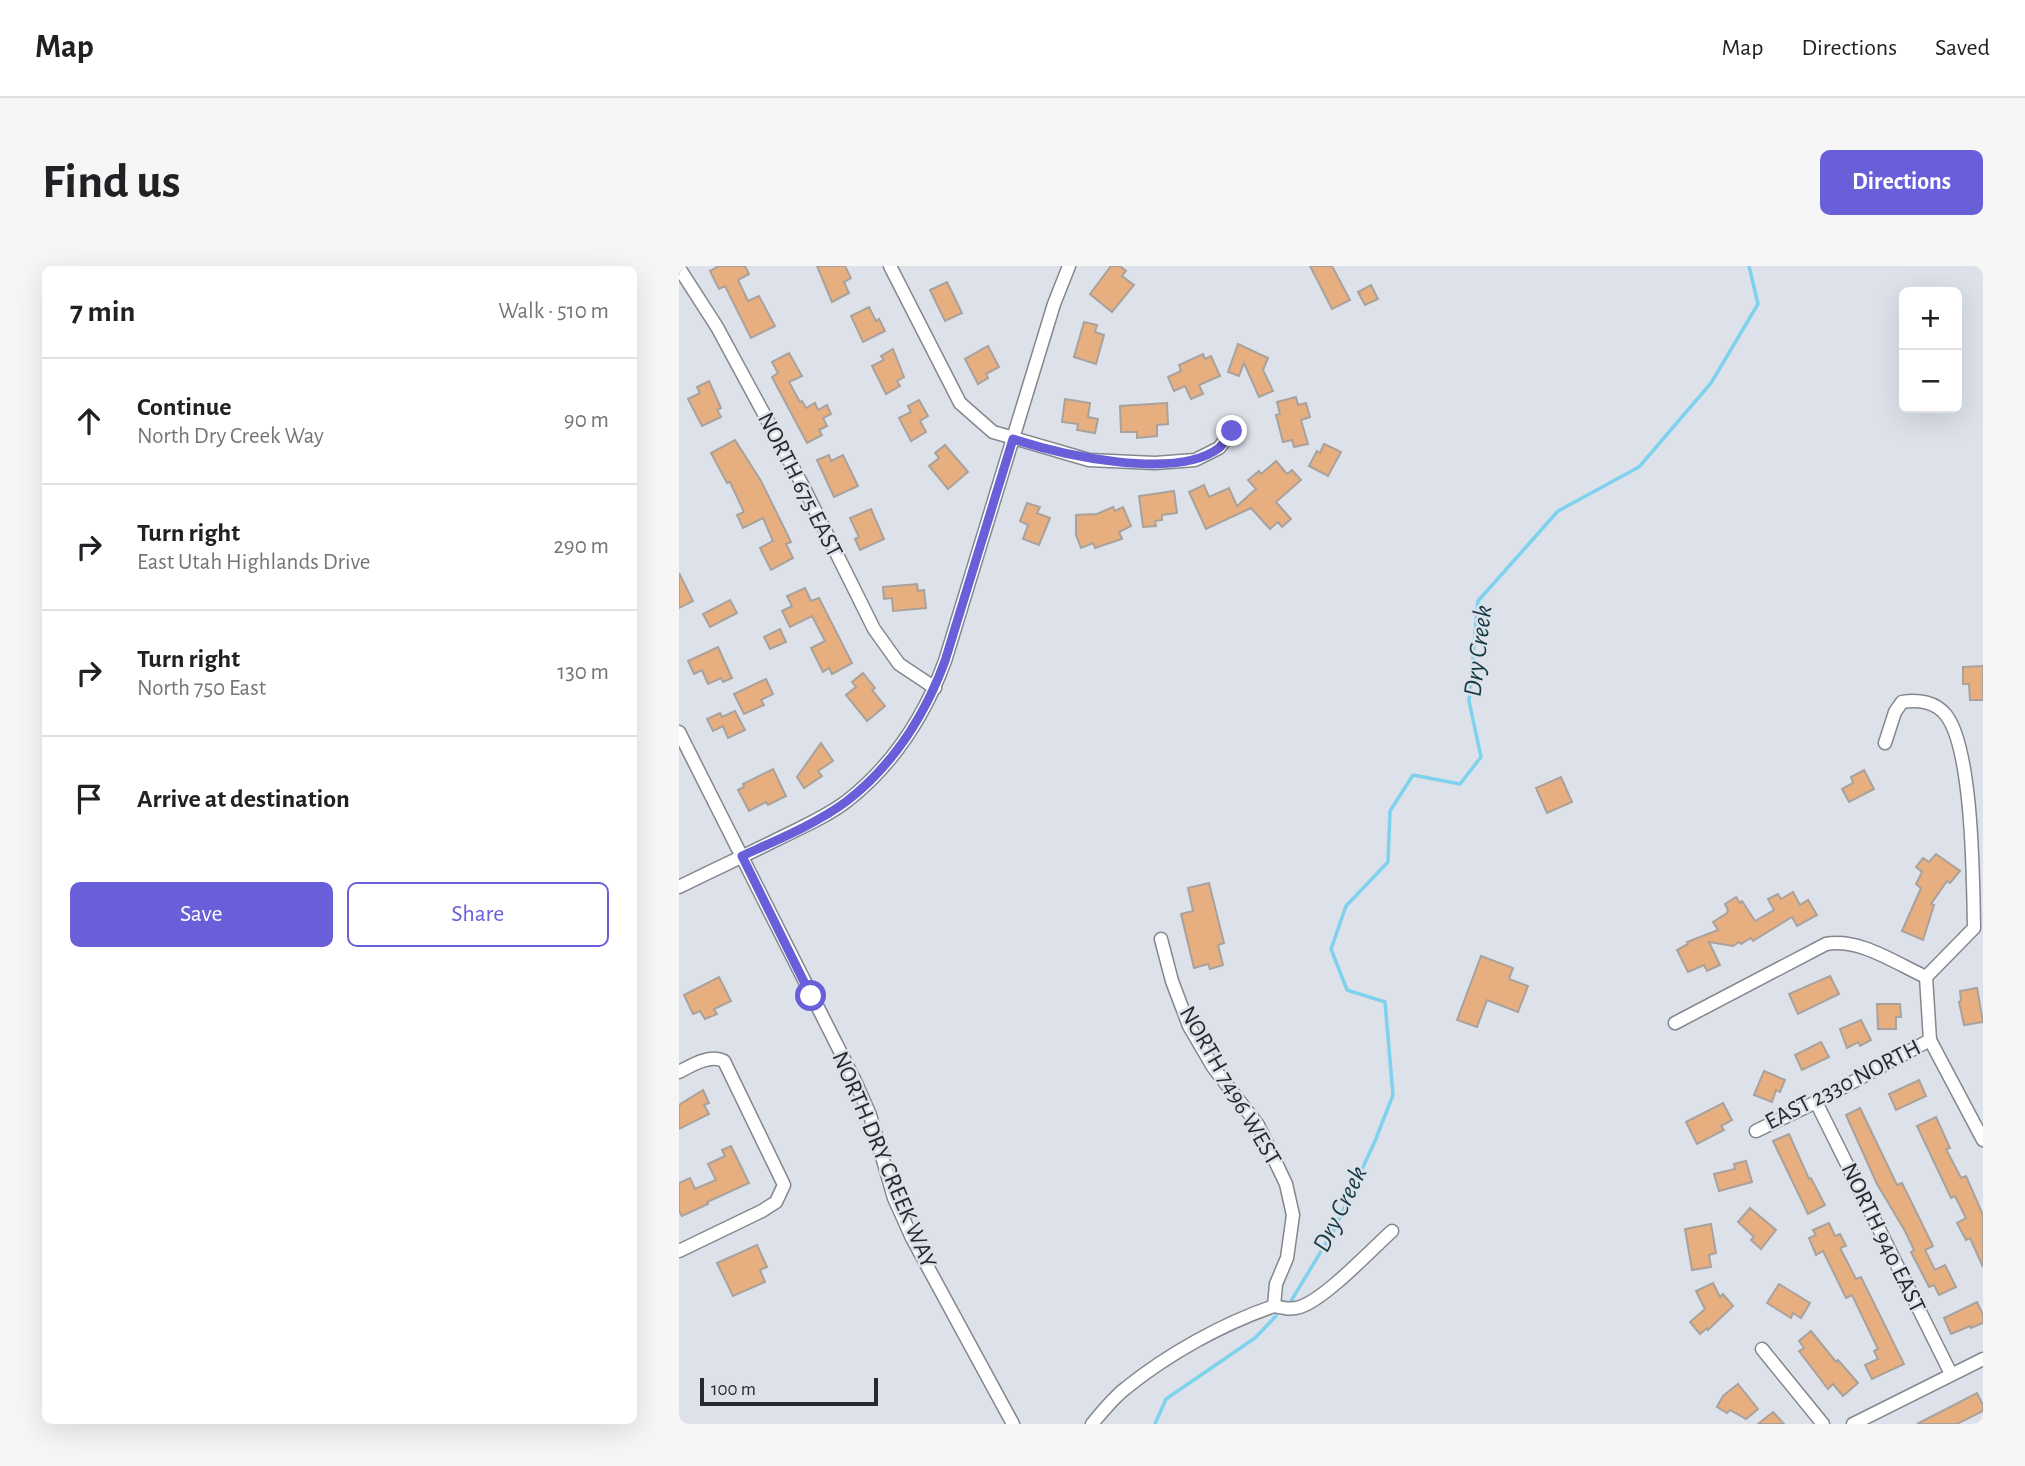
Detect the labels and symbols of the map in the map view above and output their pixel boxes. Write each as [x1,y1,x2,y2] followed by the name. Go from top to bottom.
[753,409,847,562] street label: NORTH 675 EAST
[1216,415,1247,446] route end
[1459,604,1497,698] water label: Dry Creek
[795,980,826,1011] route start
[1175,1002,1285,1170] street label: NORTH 7496 WEST
[1761,1035,1925,1135] street label: EAST 2330 NORTH
[827,1048,941,1272] street label: NORTH DRY CREEK WAY
[1836,1159,1930,1317] street label: NORTH 940 EAST
[1308,1162,1372,1256] water label: Dry Creek
[700,1375,879,1407] scale bar

